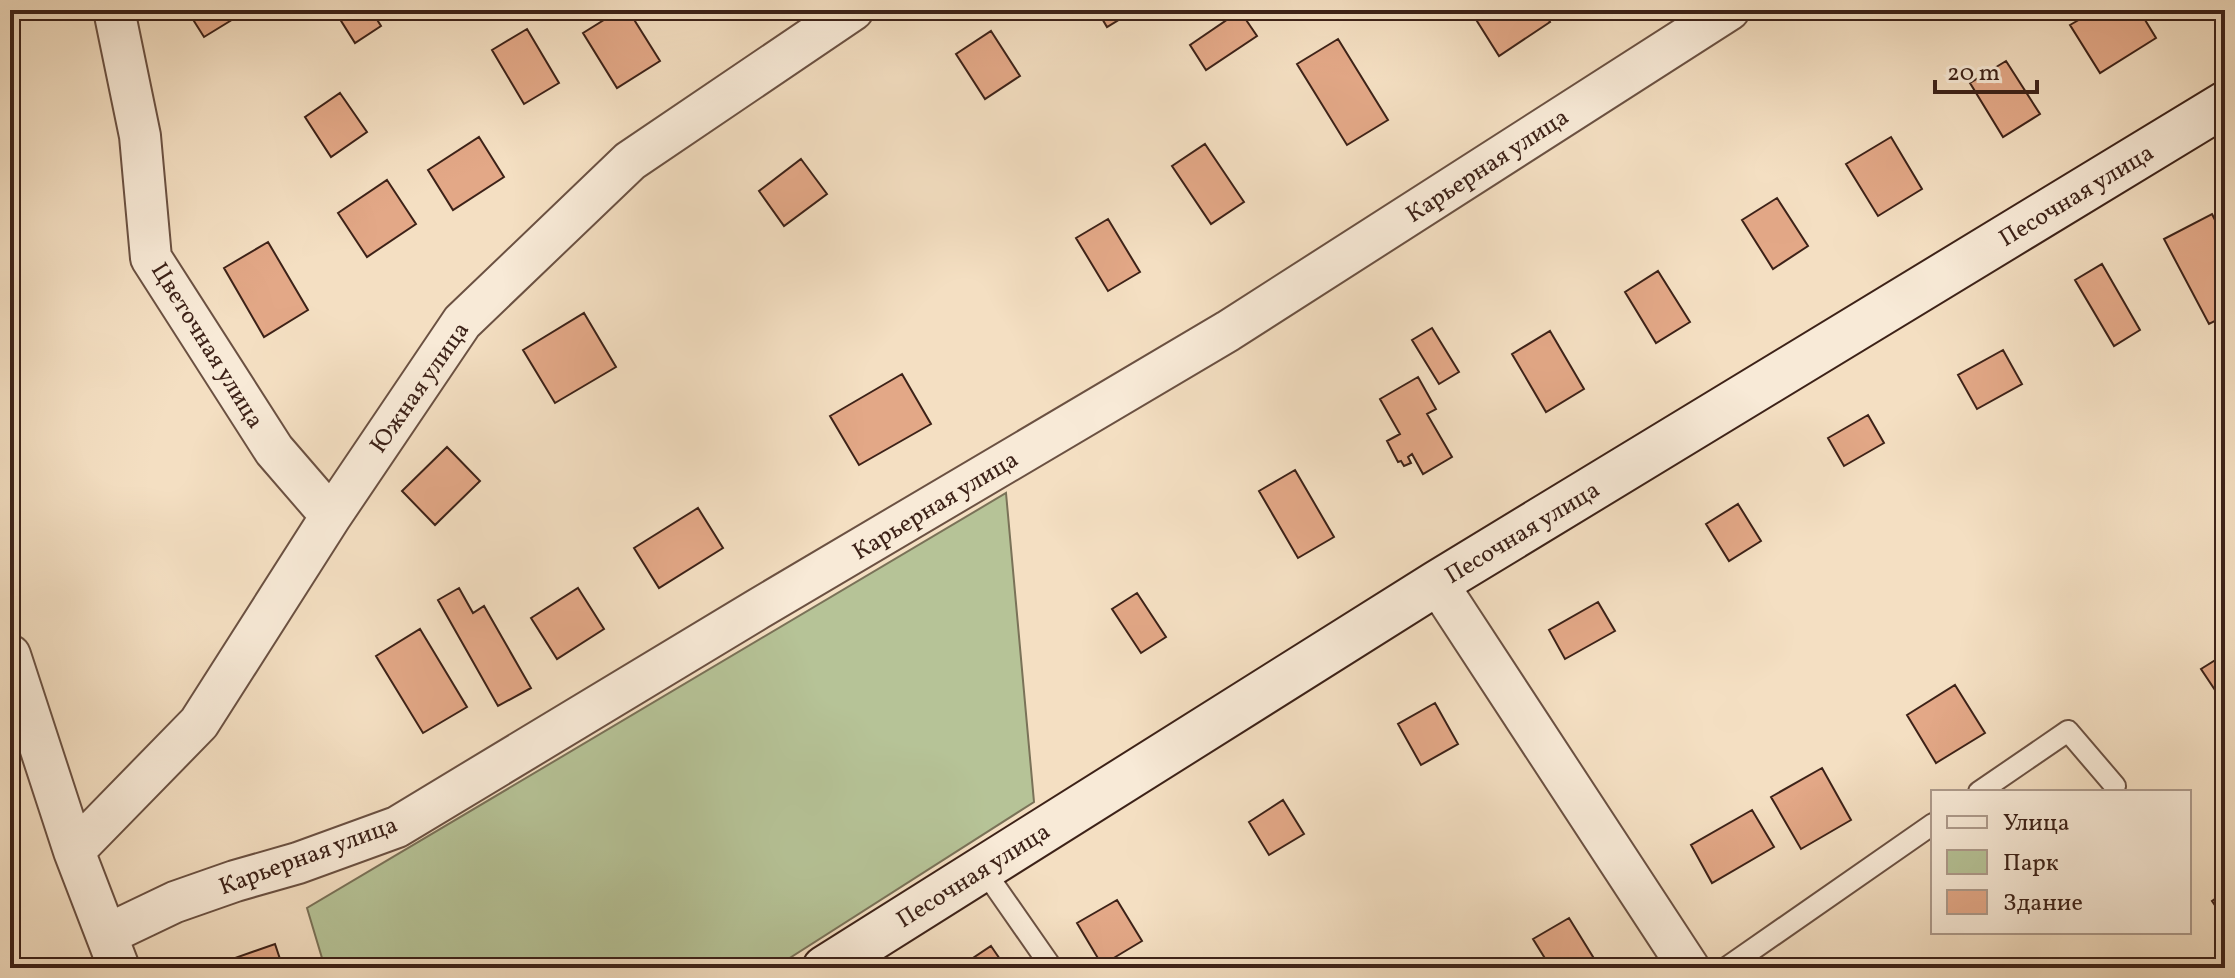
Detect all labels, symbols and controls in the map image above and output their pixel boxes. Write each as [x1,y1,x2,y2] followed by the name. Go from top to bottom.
[1935,44,2037,94] scale bar
[1947,57,2000,91] text: 20 m
[1400,101,1576,232] street label: Карьерная улица
[1993,137,2161,256] street label: Песочная улица
[142,256,271,436] street label: Цветочная улица
[363,316,479,461] street label: Южная улица
[847,444,1025,570] street label: Карьерная улица
[1439,474,1607,593] street label: Песочная улица
[1931,790,2191,934] legend
[2003,807,2070,841] text: Улица
[215,809,403,905] street label: Карьерная улица
[891,816,1058,938] street label: Песочная улица
[2003,847,2059,881] text: Парк
[2003,887,2083,921] text: Здание

